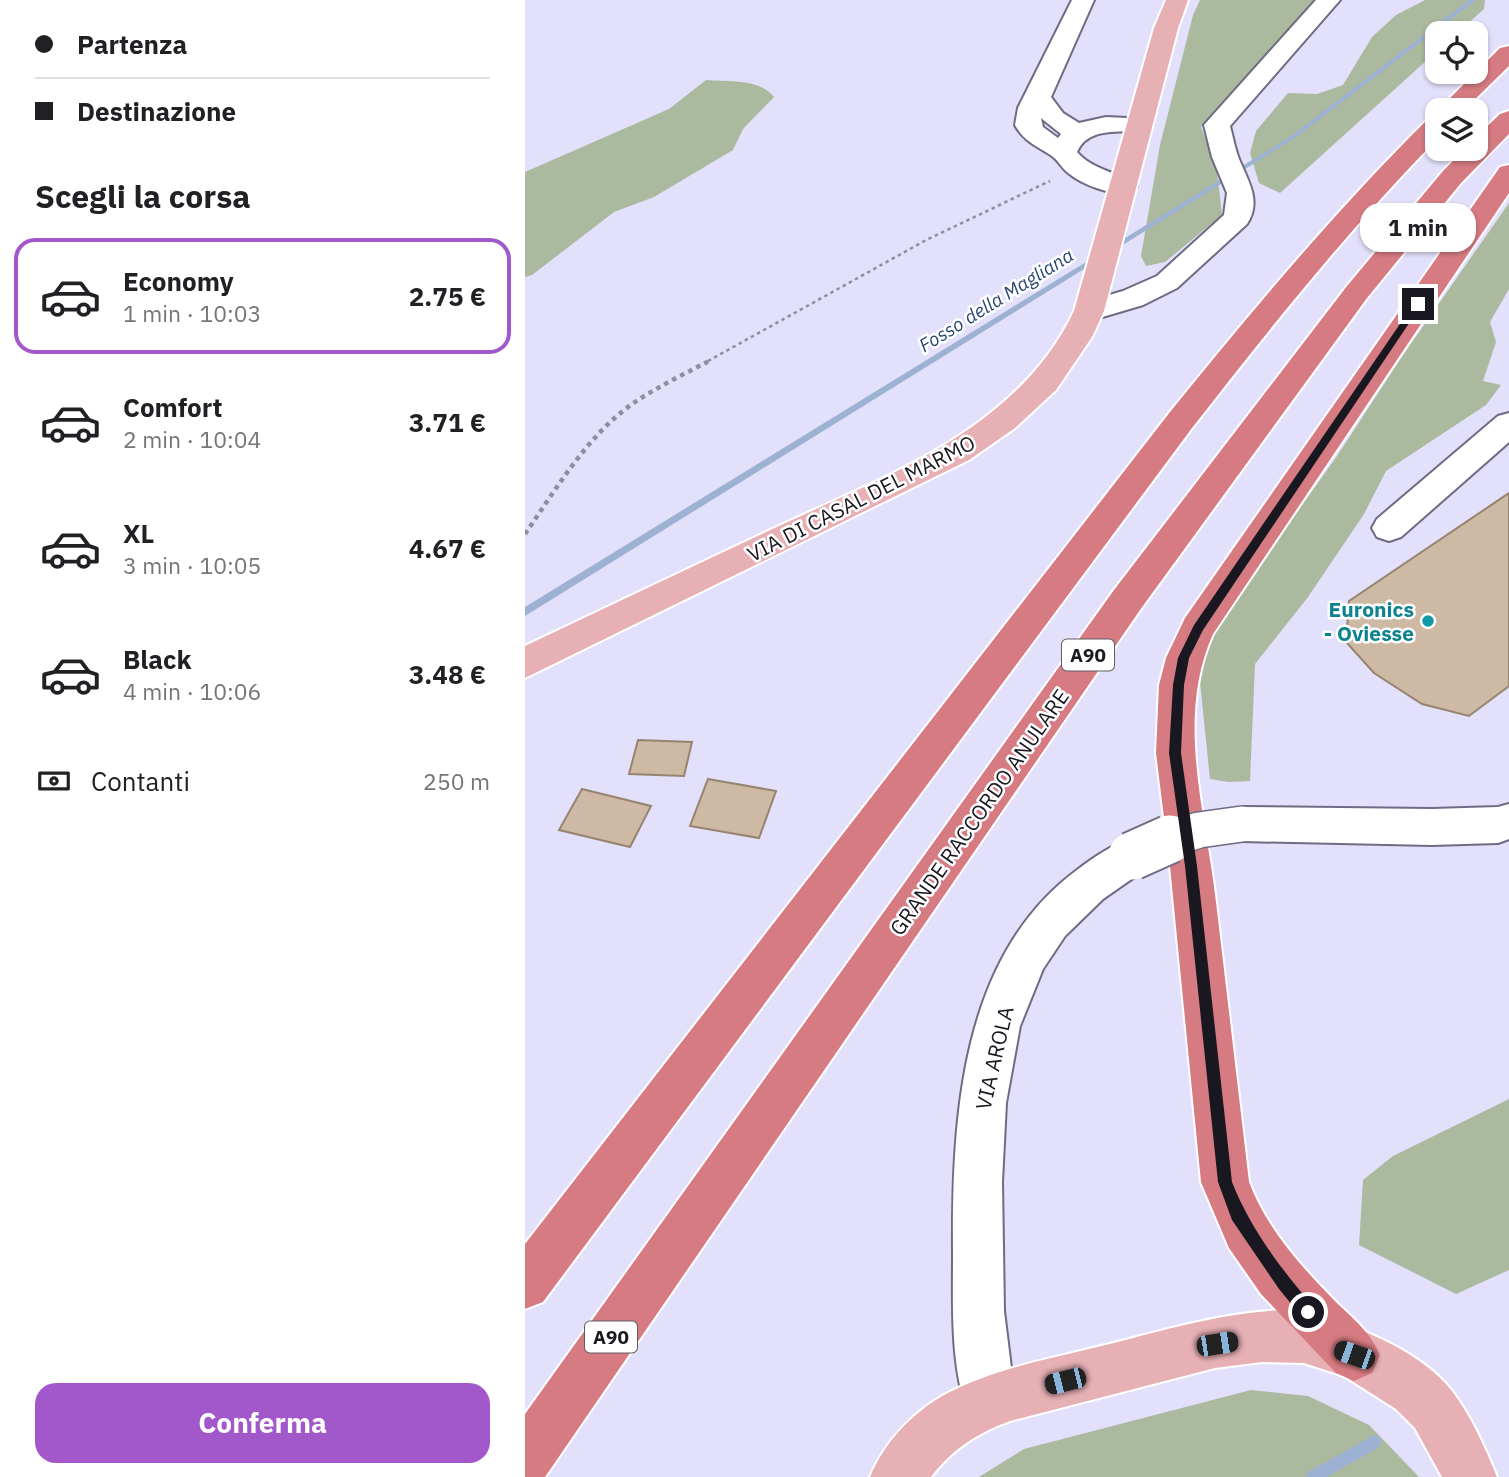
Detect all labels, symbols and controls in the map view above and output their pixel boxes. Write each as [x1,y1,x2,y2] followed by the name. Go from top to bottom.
[1425,21,1488,161] map controls
[1425,21,1488,84] button: locate
[77,27,187,61] text: Partenza
[77,94,236,128] text: Destinazione
[1425,98,1488,161] button: layers
[35,175,251,217] text: Scegli la corsa
[1360,202,1476,252] callout: 1 min
[1388,212,1448,242] text: 1 min
[914,243,1078,357] water label: Fosso della Magliana
[123,264,234,298] text: Economy
[39,265,102,328] icon: car
[409,279,486,313] text: 2.75 €
[1402,288,1434,320] route end
[123,298,261,328] text: 1 min · 10:03
[123,390,222,424] text: Comfort
[39,391,102,454] icon: car
[409,405,486,439] text: 3.71 €
[123,424,261,454] text: 2 min · 10:04
[742,428,980,568] street label: VIA DI CASAL DEL MARMO
[123,516,154,550] text: XL
[39,517,102,580] icon: car
[409,531,486,565] text: 4.67 €
[123,550,261,580] text: 3 min · 10:05
[1324,595,1414,647] place label: Euronics - Oviesse
[1420,613,1436,629] marker: Euronics - Oviesse
[1062,640,1114,670] road number: A90
[123,642,191,676] text: Black
[39,643,102,706] icon: car
[409,657,486,691] text: 3.48 €
[123,676,261,706] text: 4 min · 10:06
[883,683,1075,941] street label: GRANDE RACCORDO ANULARE
[35,762,73,800] icon: cash
[91,764,190,798] text: Contanti
[423,766,490,796] text: 250 m
[968,1003,1020,1113] street label: VIA AROLA
[1292,1296,1324,1328] route start
[585,1322,637,1352] road number: A90
[1195,1330,1240,1358] car
[1331,1338,1378,1372] car
[1043,1366,1088,1396] car
[35,1383,490,1463] button: Conferma

